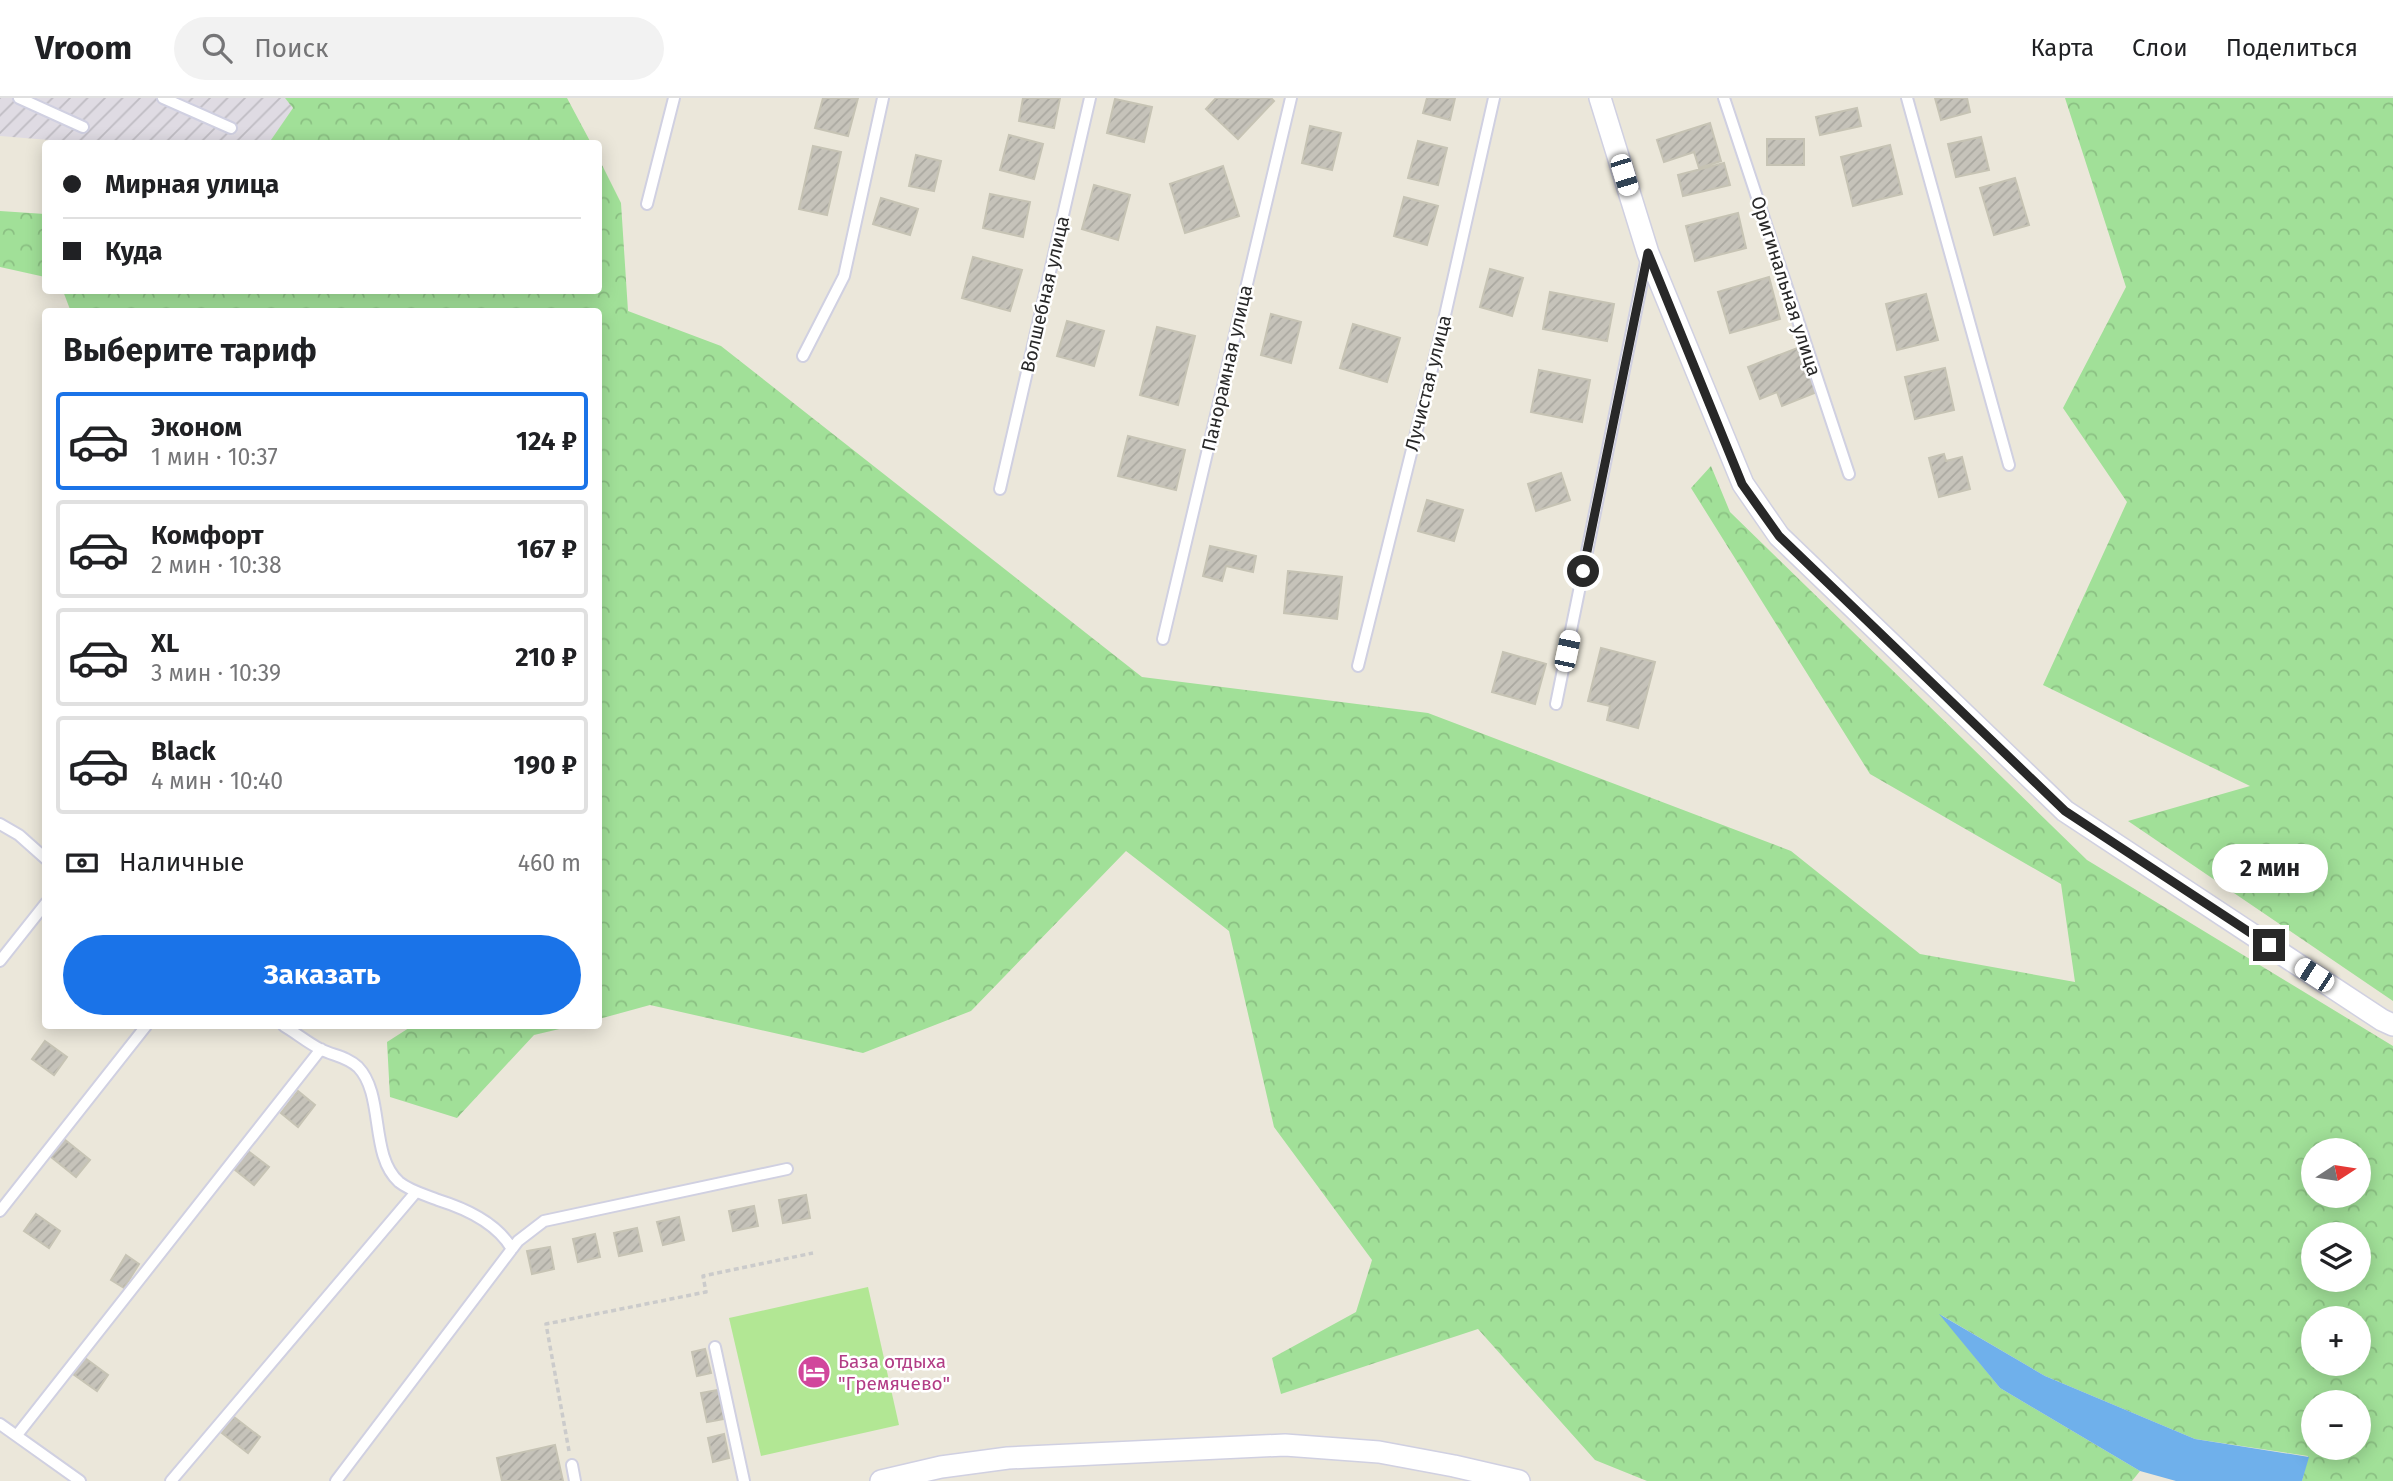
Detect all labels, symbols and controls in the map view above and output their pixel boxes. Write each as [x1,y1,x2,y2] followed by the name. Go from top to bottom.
[174,17,664,80] search box
[35,28,132,68] text: Vroom
[198,29,236,67] icon: search
[254,33,328,64] text: Поиск
[2030,34,2094,62] text: Карта
[2132,34,2188,62] text: Слои
[2226,34,2358,62] text: Поделиться
[1608,152,1641,198] car
[105,169,279,200] text: Мирная улица
[1746,193,1826,379] street label: Оригинальная улица
[1016,213,1074,375] street label: Волшебная улица
[105,236,163,267] text: Куда
[1197,283,1257,453] street label: Панорамная улица
[1400,313,1456,453] street label: Лучистая улица
[63,331,317,369] text: Выберите тариф
[67,410,130,473] icon: car
[151,412,242,443] text: Эконом
[516,426,577,457] text: 124 ₽
[151,443,278,471] text: 1 мин · 10:37
[67,518,130,581] icon: car
[151,520,264,551] text: Комфорт
[517,534,577,565] text: 167 ₽
[151,551,282,579] text: 2 мин · 10:38
[1567,555,1599,587] route start
[67,626,130,689] icon: car
[151,628,179,659] text: XL
[1553,628,1582,674] car
[515,642,577,673] text: 210 ₽
[151,659,281,687] text: 3 мин · 10:39
[67,734,130,797] icon: car
[151,736,216,767] text: Black
[514,750,577,781] text: 190 ₽
[151,767,283,795] text: 4 мин · 10:40
[63,844,101,882] icon: cash
[2211,844,2327,892] callout: 2 мин
[119,847,244,878] text: Наличные
[518,849,581,877] text: 460 m
[2240,854,2300,882] text: 2 мин
[2253,929,2285,961] route end
[63,935,581,1015] button: Заказать
[2291,955,2338,995] car
[2301,1138,2371,1208] north arrow
[2301,1138,2371,1460] map controls
[2301,1222,2371,1292] button: layers
[2301,1306,2371,1376] button: +
[838,1350,950,1395] place label: База отдыха "Гремячево"
[795,1353,833,1391] hotel icon: База отдыха "Гремячево"
[2301,1390,2371,1460] button: −

